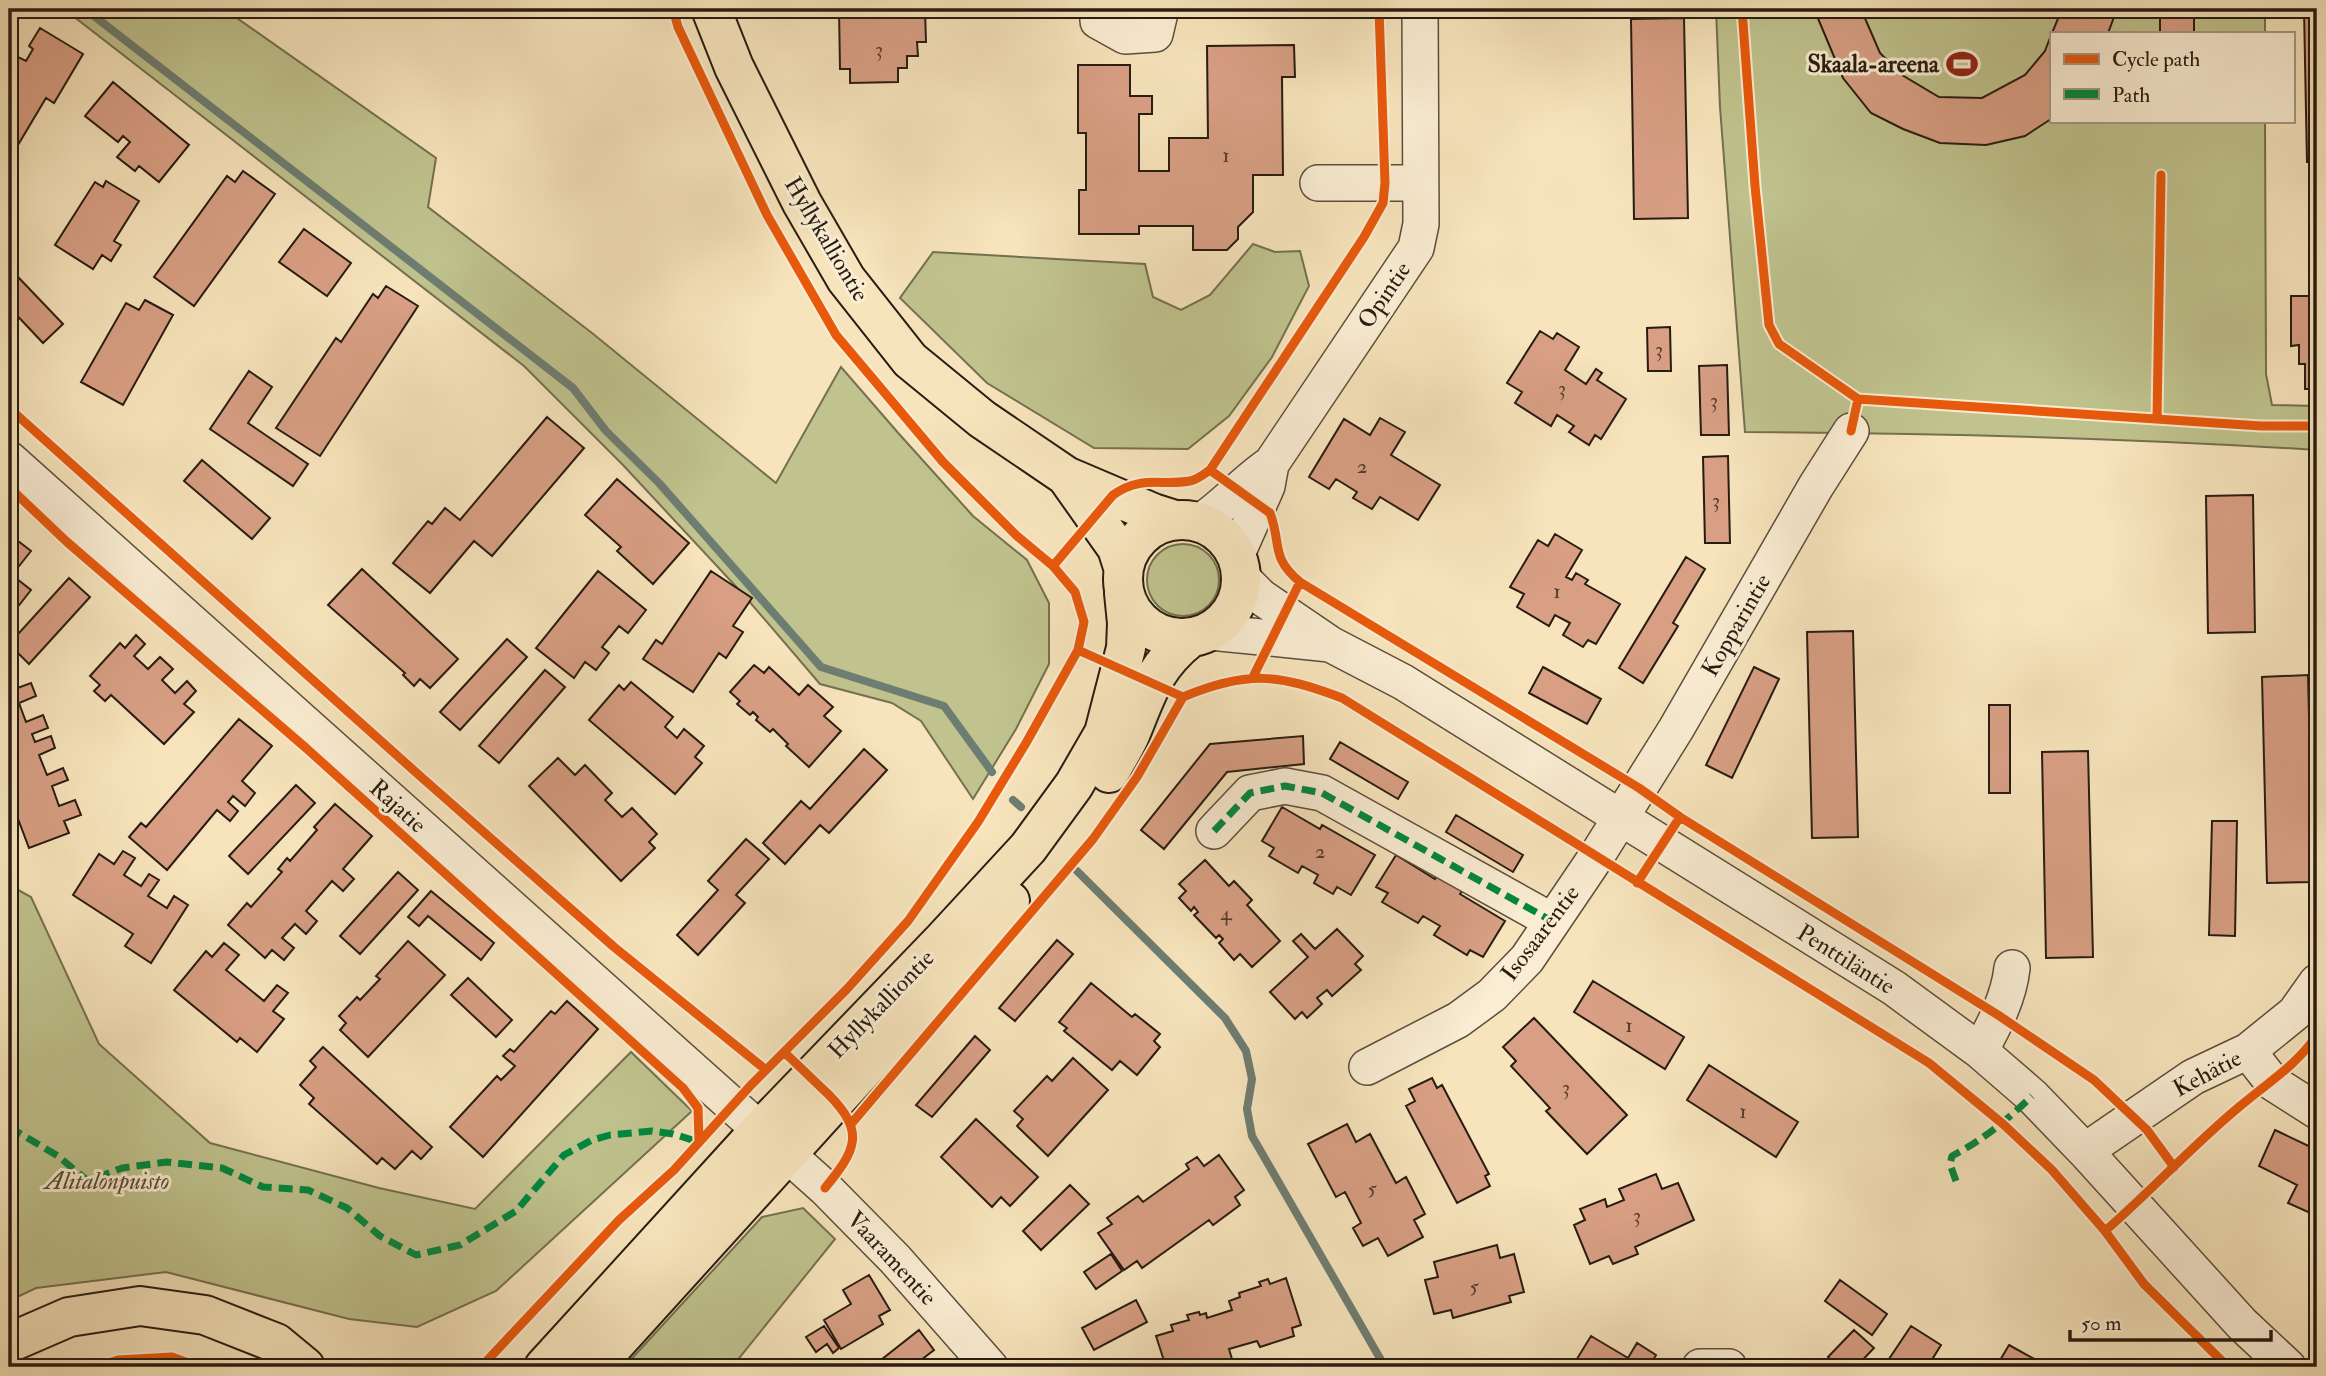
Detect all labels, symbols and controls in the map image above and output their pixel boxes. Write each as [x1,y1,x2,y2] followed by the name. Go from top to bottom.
[2050,32,2294,122] legend
[875,36,883,63] house number: 3
[2112,46,2200,73] text: Cycle path
[1945,47,1979,81] sports icon: Skaala-areena
[1807,49,1940,80] place label: Skaala-areena
[2112,82,2150,109] text: Path
[1222,142,1230,169] house number: 1
[777,171,876,307] street label: Hyllykalliontie
[1351,256,1418,335] street label: Opintie
[1655,336,1663,363] house number: 3
[1558,375,1566,402] house number: 3
[1710,387,1718,414] house number: 3
[1357,453,1367,480] house number: 2
[1712,487,1720,514] house number: 3
[1695,568,1778,682] street label: Kopparintie
[1553,578,1561,605] house number: 1
[363,773,433,840] street label: Rajatie
[1315,838,1325,865] house number: 2
[1494,879,1587,988] street label: Isosaarentie
[1220,900,1233,927] house number: 4
[1791,917,1901,1002] street label: Penttiläntie
[822,943,941,1066] street label: Hyllykalliontie
[1625,1012,1633,1039] house number: 1
[2168,1043,2247,1104] street label: Kehätie
[1562,1074,1570,1101] house number: 3
[1739,1098,1747,1125] house number: 1
[42,1166,169,1197] park label: Alitalonpuisto
[1367,1175,1377,1202] house number: 5
[1633,1202,1641,1229] house number: 3
[840,1204,943,1312] street label: Vaaramentie
[1469,1273,1479,1300] house number: 5
[2070,1299,2272,1343] scale bar
[2081,1310,2122,1337] text: 50 m

